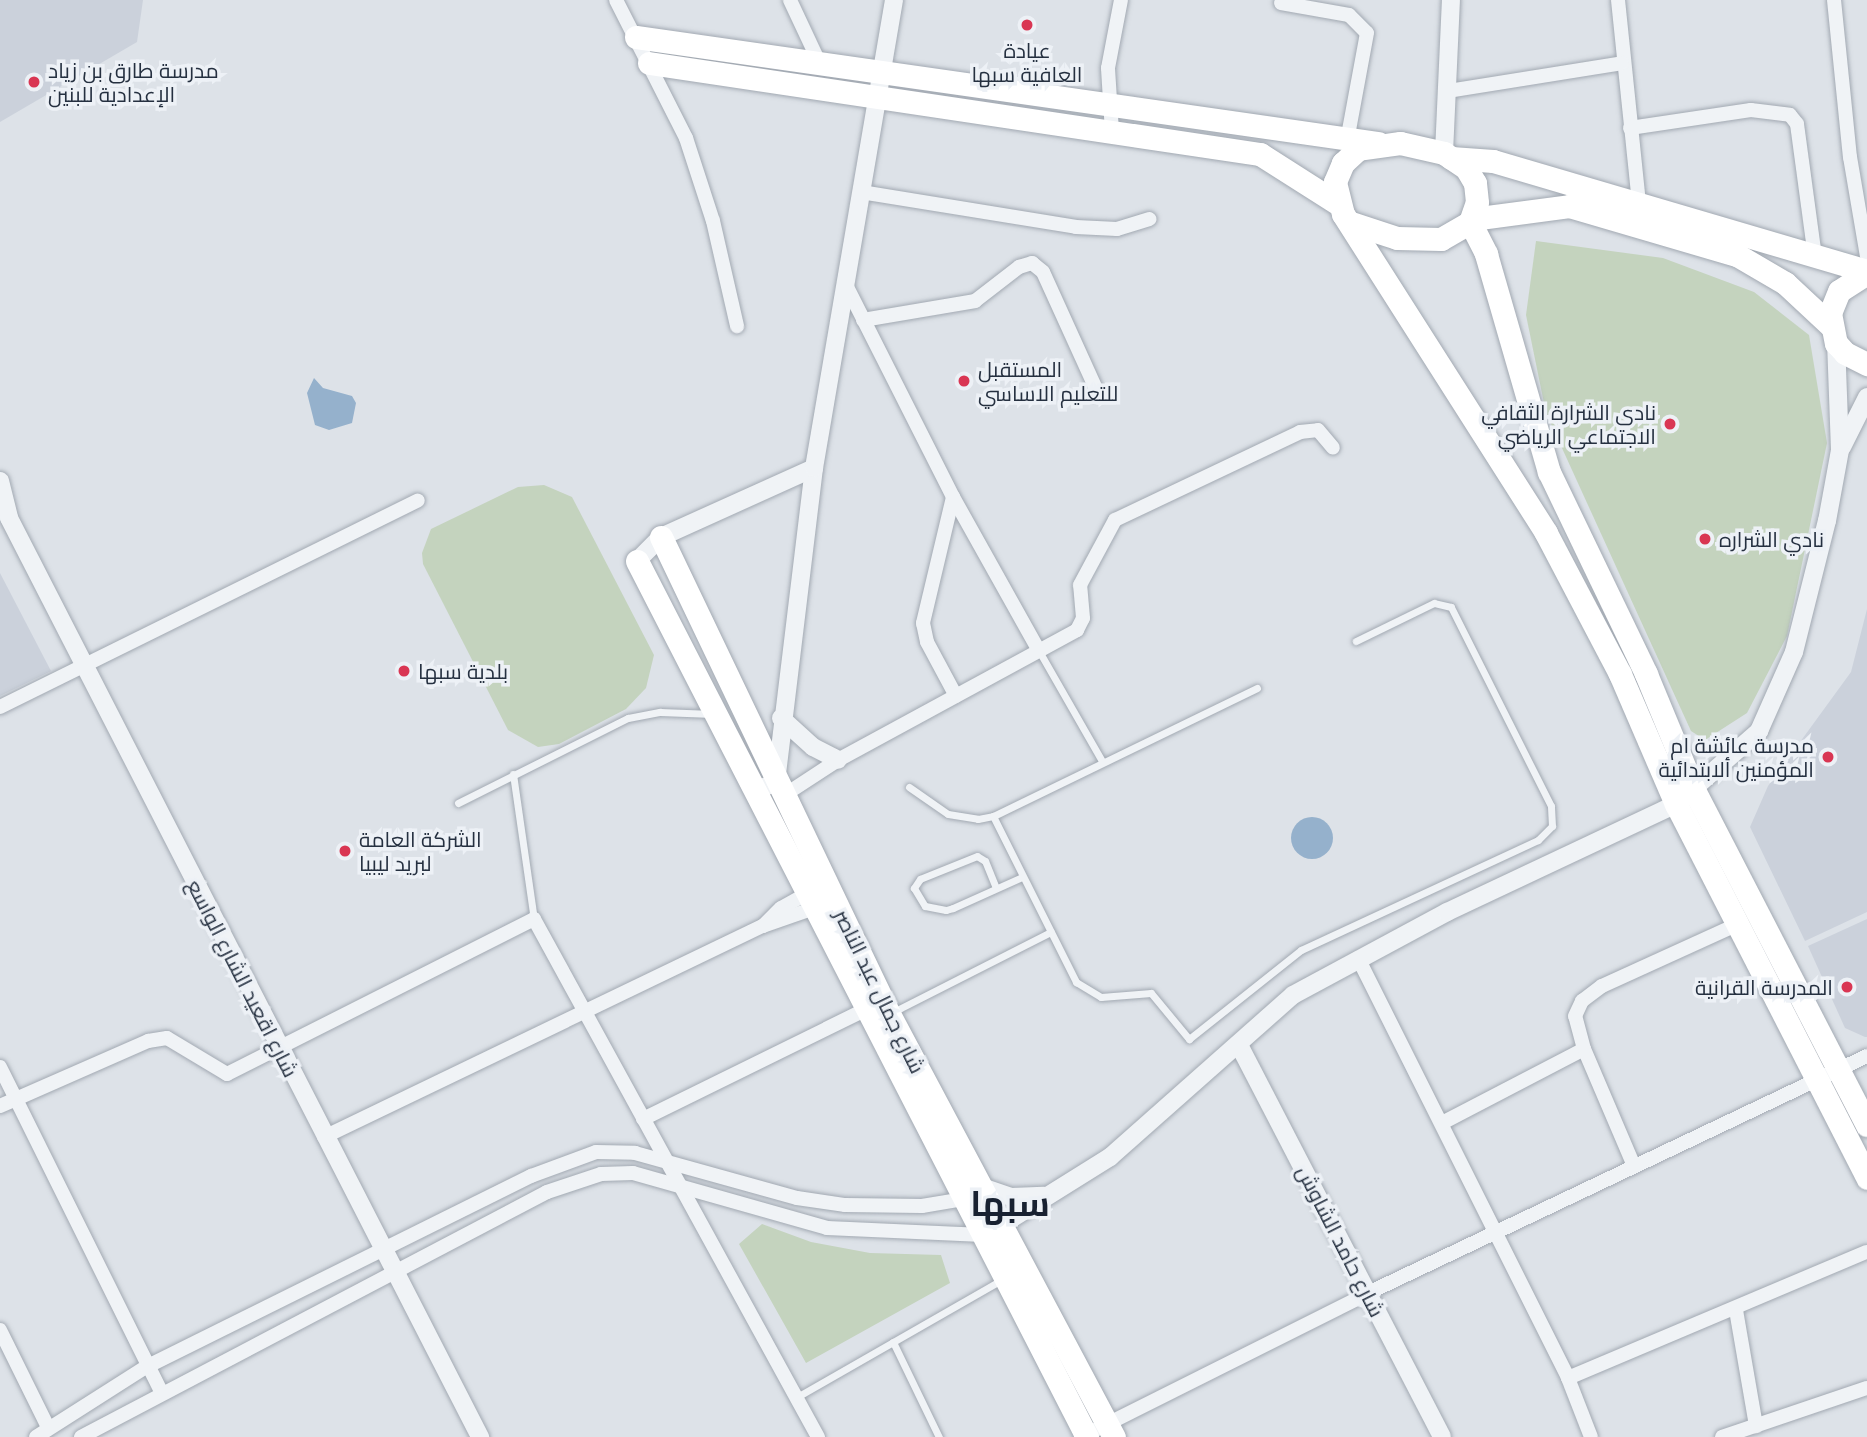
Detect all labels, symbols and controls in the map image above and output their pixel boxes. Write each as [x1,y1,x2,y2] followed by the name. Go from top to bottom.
[1017,15,1037,35] marker: عيادة العافية سبها
[971,37,1083,87] place label: عيادة العافية سبها
[48,57,219,107] place label: مدرسة طارق بن زياد الإعدادية للبنين
[26,74,42,90] marker: مدرسة طارق بن زياد الإعدادية للبنين
[978,356,1118,406] place label: المستقبل للتعليم الاساسي
[956,373,972,389] marker: المستقبل للتعليم الاساسي
[1481,399,1656,449] place label: نادي الشرارة الثقافي الاجتماعي الرياضي
[1662,416,1678,432] marker: نادي الشرارة الثقافي الاجتماعي الرياضي
[1719,526,1824,552] place label: نادي الشراره
[1697,531,1713,547] marker: نادي الشراره
[418,658,508,684] place label: بلدية سبها
[396,663,412,679] marker: بلدية سبها
[1659,732,1814,782] place label: مدرسة عائشة ام المؤمنين ألابتدائية
[1820,749,1836,765] marker: مدرسة عائشة ام المؤمنين ألابتدائية
[359,826,482,876] place label: الشركة العامة لبريد ليبيا
[337,843,353,859] marker: الشركة العامة لبريد ليبيا
[182,875,304,1081] street label: شارع اقعيد الشارع الواسع
[829,905,931,1077] street label: شارع جمال عبد الناصر
[1695,974,1833,1000] place label: المدرسة القرانية
[1839,979,1855,995] marker: المدرسة القرانية
[1292,1161,1390,1321] street label: شارع حامد الشاوش
[970,1181,1050,1223] district label: سبها

